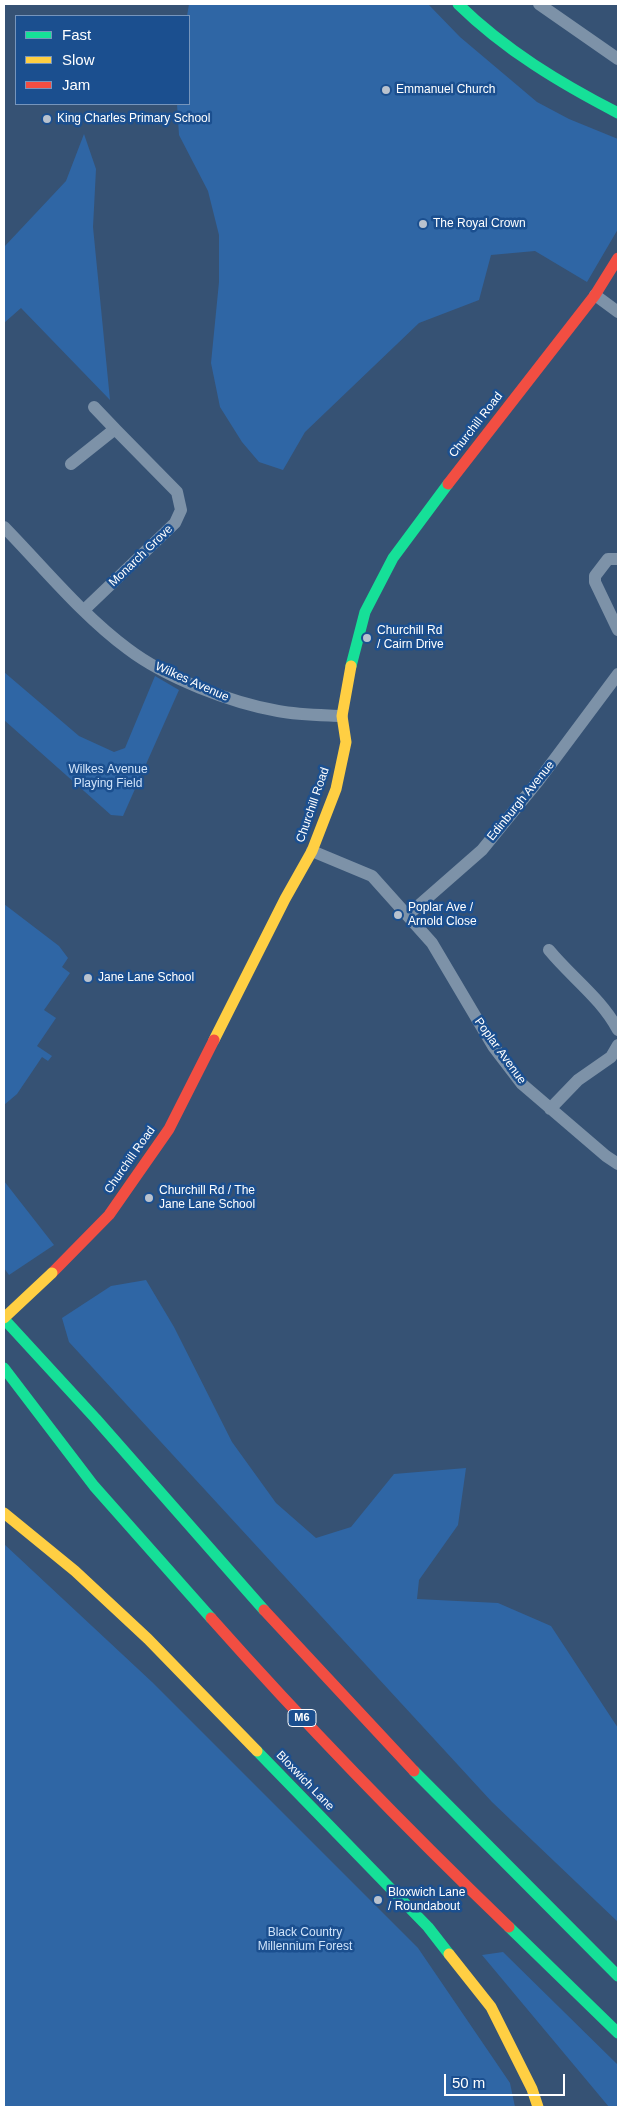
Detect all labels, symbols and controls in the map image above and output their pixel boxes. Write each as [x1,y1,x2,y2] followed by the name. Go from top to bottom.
[15,15,190,105] legend
[62,26,91,43] text: Fast
[62,51,95,68] text: Slow
[62,76,90,93] text: Jam
[396,83,495,97] place label: Emmanuel Church
[380,84,392,96] marker: Emmanuel Church
[57,112,210,126] place label: King Charles Primary School
[41,113,53,125] marker: King Charles Primary School
[433,217,526,231] place label: The Royal Crown
[417,218,429,230] marker: The Royal Crown
[446,390,506,460] street label: Churchill Road
[106,522,176,590] street label: Monarch Grove
[377,624,444,652] place label: Churchill Rd / Cairn Drive
[361,632,373,644] marker: Churchill Rd / Cairn Drive
[153,659,231,705] street label: Wilkes Avenue
[484,758,558,844] street label: Edinburgh Avenue
[68,763,148,791] park label: Wilkes Avenue Playing Field
[293,765,333,845] street label: Churchill Road
[408,901,477,929] place label: Poplar Ave / Arnold Close
[392,909,404,921] marker: Poplar Ave / Arnold Close
[98,971,194,985] place label: Jane Lane School
[82,972,94,984] marker: Jane Lane School
[471,1015,529,1087] street label: Poplar Avenue
[102,1124,158,1196] street label: Churchill Road
[159,1184,255,1212] place label: Churchill Rd / The Jane Lane School
[143,1192,155,1204] marker: Churchill Rd / The Jane Lane School
[288,1710,316,1726] road number: M6
[273,1748,337,1814] street label: Bloxwich Lane
[388,1886,465,1914] place label: Bloxwich Lane / Roundabout
[372,1894,384,1906] marker: Bloxwich Lane / Roundabout
[258,1926,352,1954] park label: Black Country Millennium Forest
[447,2064,568,2096] scale bar
[452,2074,485,2091] text: 50 m

